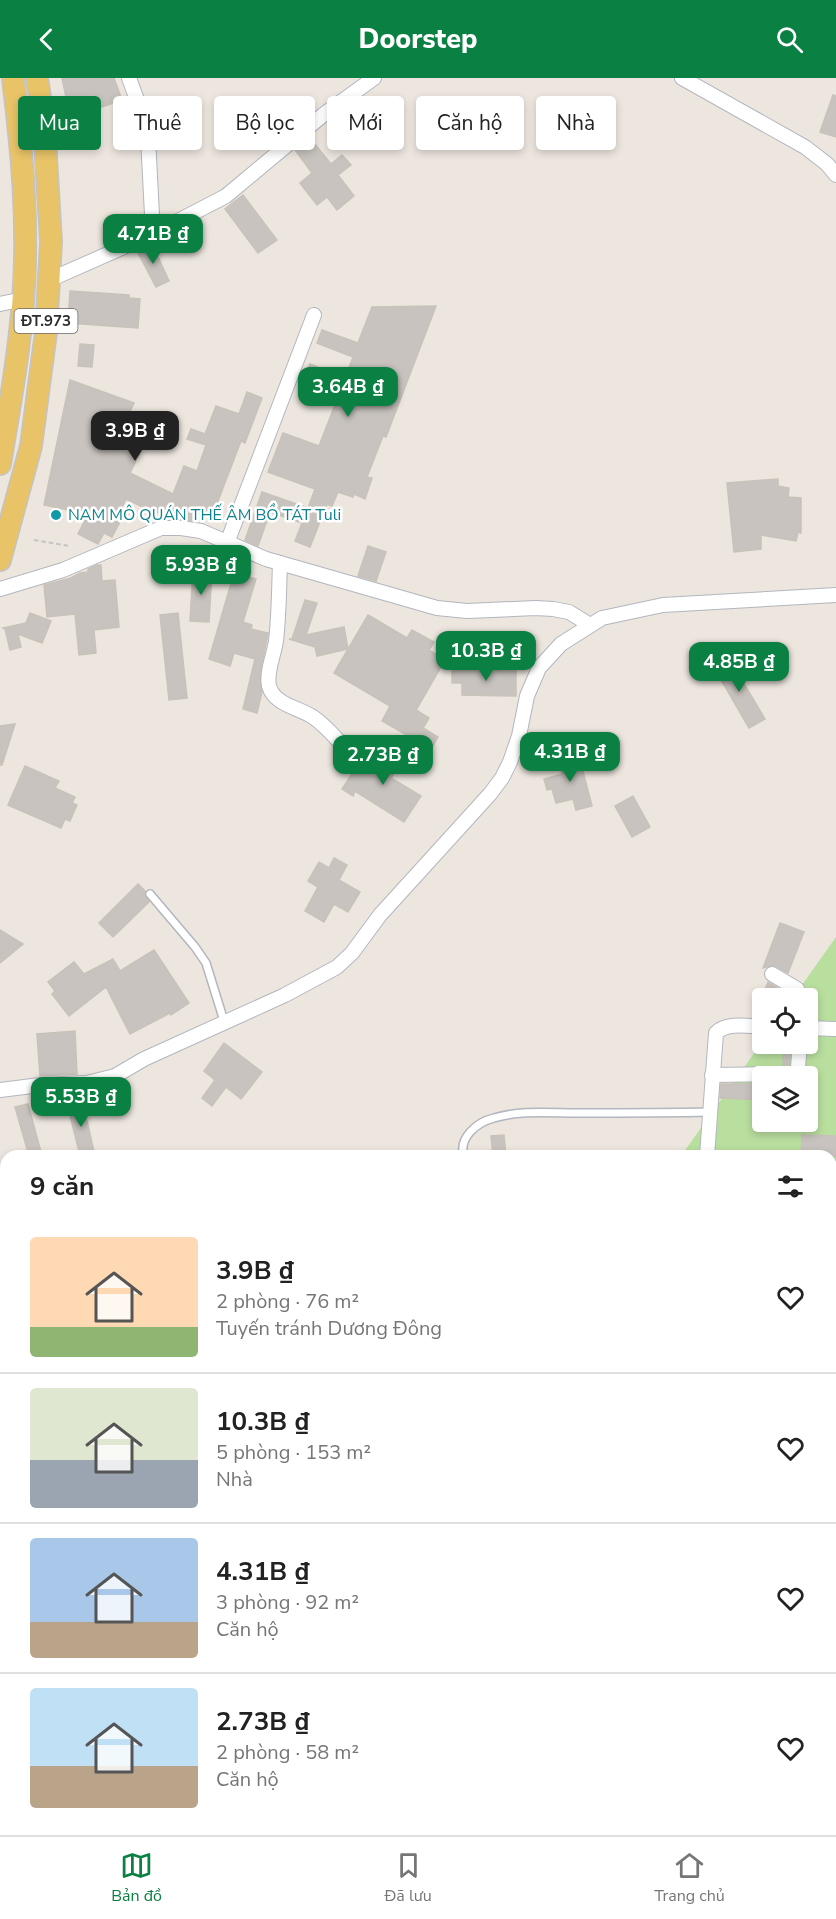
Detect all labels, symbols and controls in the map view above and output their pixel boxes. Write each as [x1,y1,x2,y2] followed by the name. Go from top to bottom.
[359,21,477,58] text: Doorstep
[30,23,63,56] icon: back
[773,23,806,56] icon: search
[18,96,101,150] chip: Mua
[113,96,202,150] chip: Thuê
[214,96,315,150] chip: Bộ lọc
[327,96,404,150] chip: Mới
[416,96,524,150] chip: Căn hộ
[536,96,616,150] chip: Nhà
[98,214,208,265] pin: 4.71B ₫
[117,220,189,247] text: 4.71B ₫
[15,309,78,333] road number: ĐT.973
[293,367,403,418] pin: 3.64B ₫
[312,373,384,400] text: 3.64B ₫
[86,411,184,462] pin: 3.9B ₫
[105,417,165,444] text: 3.9B ₫
[68,503,341,526] place label: NAM MÔ QUÁN THẾ ÂM BỒ TÁT Tuli
[49,508,63,522] marker: NAM MÔ QUÁN THẾ ÂM BỒ TÁT Tuli
[146,545,256,596] pin: 5.93B ₫
[165,551,237,578] text: 5.93B ₫
[431,631,541,682] pin: 10.3B ₫
[450,637,522,664] text: 10.3B ₫
[684,642,794,693] pin: 4.85B ₫
[703,648,775,675] text: 4.85B ₫
[515,732,625,783] pin: 4.31B ₫
[328,735,438,786] pin: 2.73B ₫
[534,738,606,765] text: 4.31B ₫
[347,741,419,768] text: 2.73B ₫
[752,988,818,1132] map controls
[752,988,818,1054] button: locate
[752,1066,818,1132] button: layers
[26,1077,136,1128] pin: 5.53B ₫
[45,1083,117,1110] text: 5.53B ₫
[30,1169,94,1204] text: 9 căn
[774,1170,807,1203] icon: filters
[216,1253,294,1288] text: 3.9B ₫
[78,1261,150,1333] icon: home
[774,1281,807,1314] icon: heart
[216,1288,359,1315] text: 2 phòng · 76 m²
[216,1315,442,1342] text: Tuyến tránh Dương Đông
[216,1404,310,1439] text: 10.3B ₫
[78,1412,150,1484] icon: home
[774,1432,807,1465] icon: heart
[216,1439,371,1466] text: 5 phòng · 153 m²
[216,1466,253,1493] text: Nhà
[216,1554,310,1589] text: 4.31B ₫
[78,1562,150,1634] icon: home
[774,1582,807,1615] icon: heart
[216,1589,359,1616] text: 3 phòng · 92 m²
[216,1616,279,1643] text: Căn hộ
[216,1704,310,1739] text: 2.73B ₫
[78,1712,150,1784] icon: home
[774,1732,807,1765] icon: heart
[216,1739,359,1766] text: 2 phòng · 58 m²
[216,1766,279,1793] text: Căn hộ
[111,1849,162,1907] tab: Bản đồ
[384,1849,432,1907] tab: Đã lưu
[654,1849,725,1907] tab: Trang chủ

